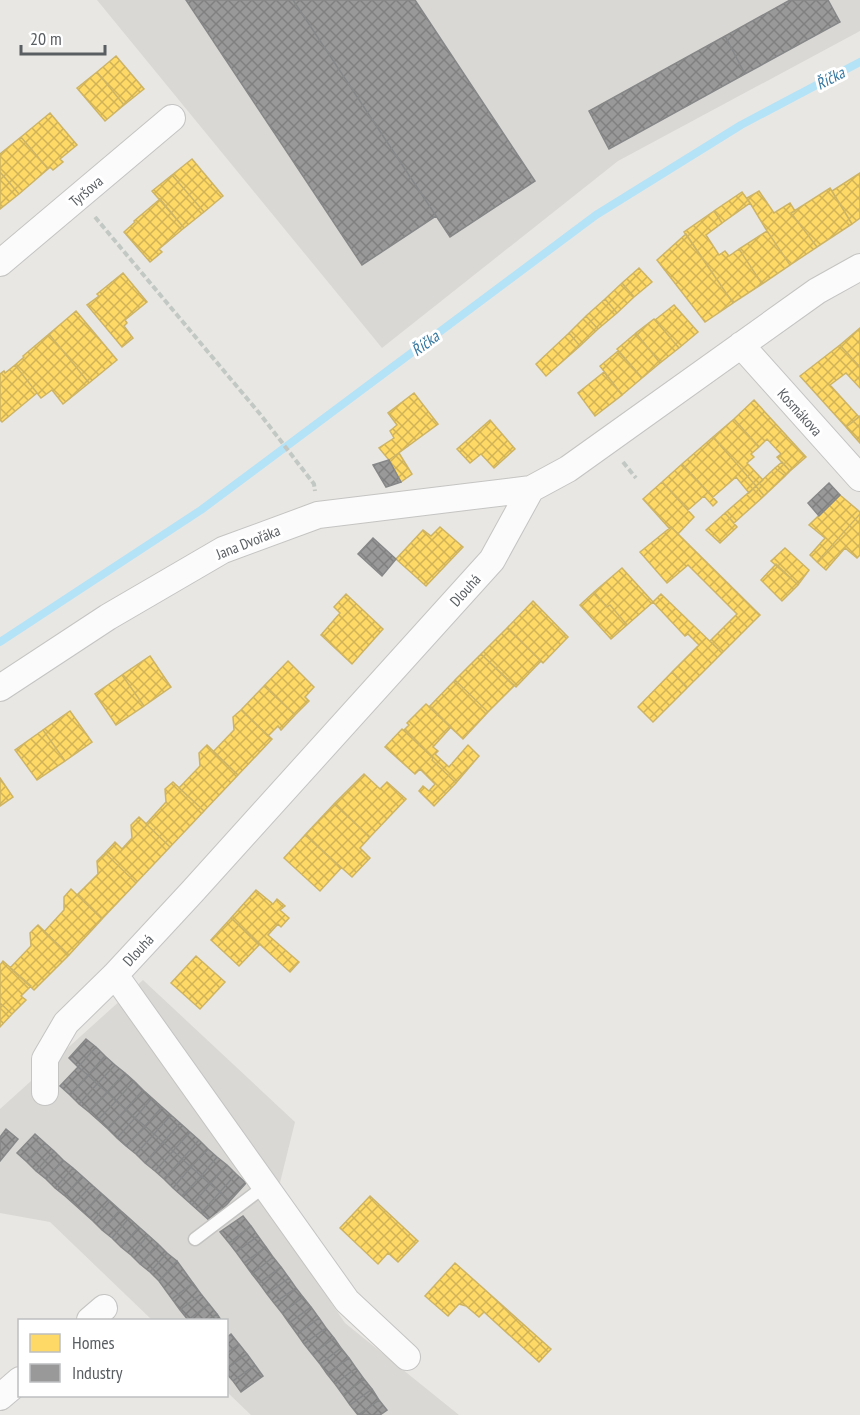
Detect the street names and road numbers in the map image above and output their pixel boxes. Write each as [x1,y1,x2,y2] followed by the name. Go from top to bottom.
[65,171,107,211] street label: Tyršova
[774,384,826,440] street label: Kosmákova
[212,521,283,564] street label: Jana Dvořáka
[446,570,484,610] street label: Dlouhá
[118,930,158,970] street label: Dlouhá

